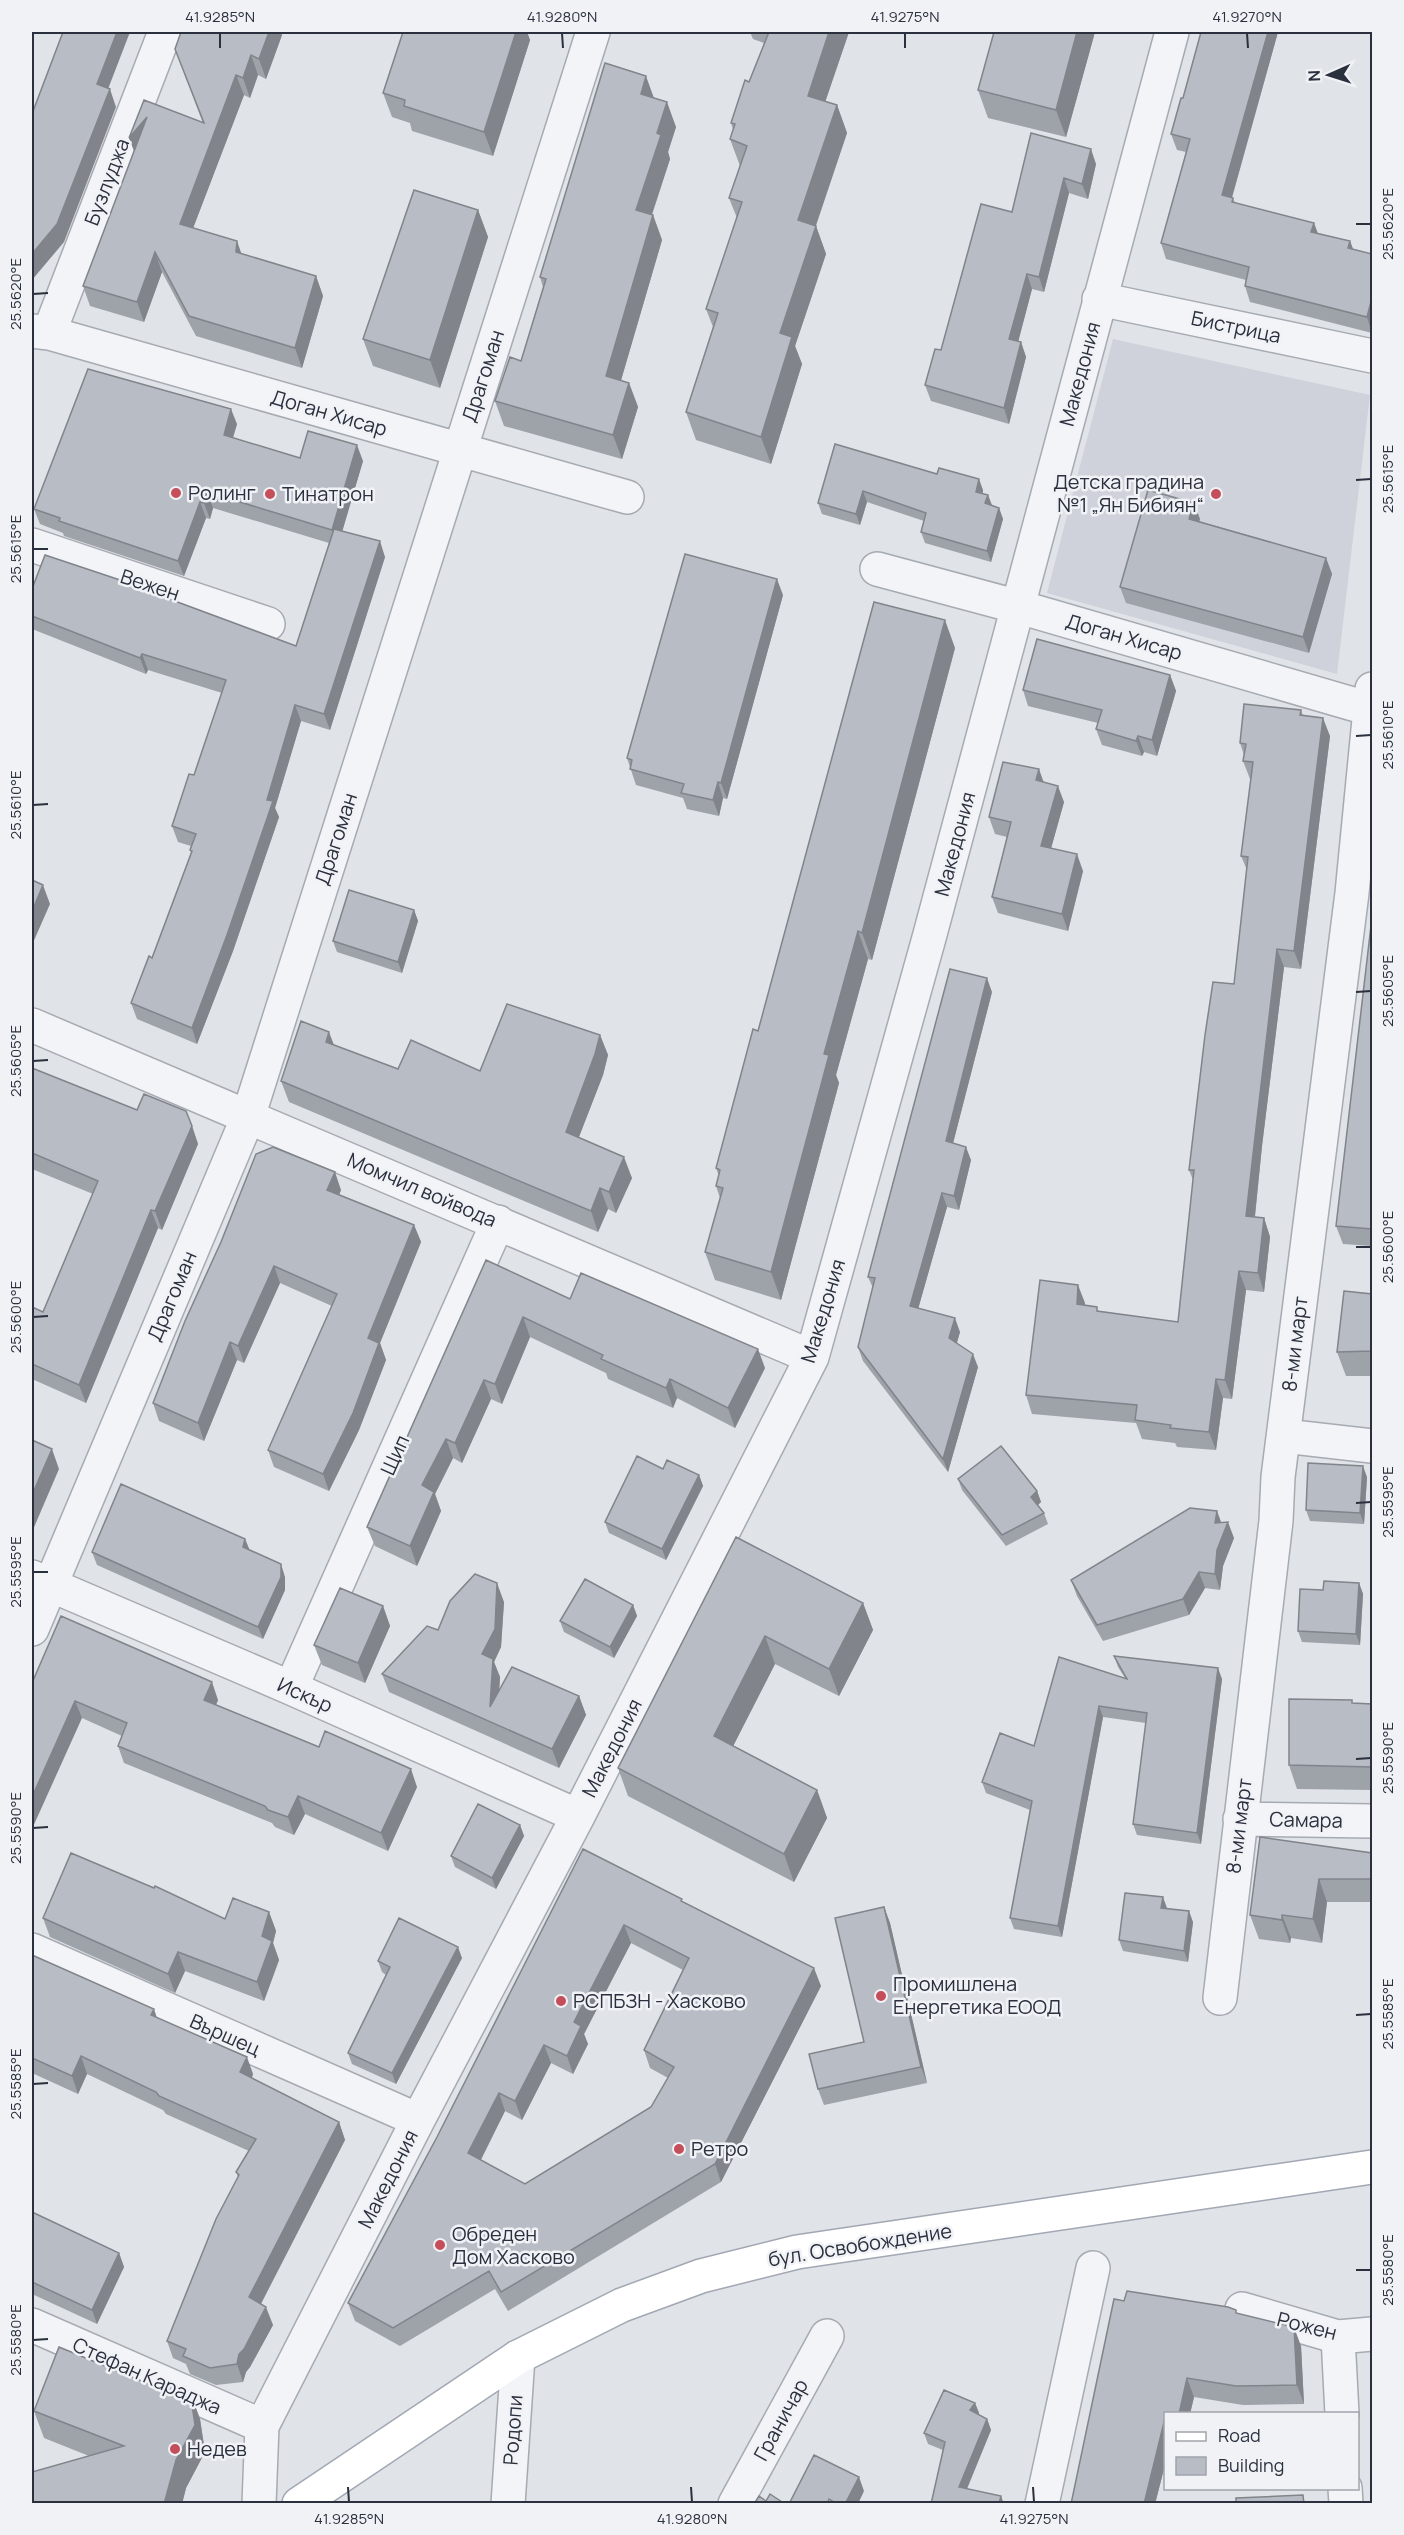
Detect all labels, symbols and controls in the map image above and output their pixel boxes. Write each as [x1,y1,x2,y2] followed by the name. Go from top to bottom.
[185,6,255,27] text: 41.9285°N
[527,6,597,27] text: 41.9280°N
[871,6,939,27] text: 41.9275°N
[1212,6,1282,27] text: 41.9270°N
[1299,45,1359,105] north arrow
[1303,69,1325,82] text: N
[78,134,135,229] street label: Бузлуджа
[1377,188,1398,260] text: 25.5620°E
[5,258,26,330] text: 25.5620°E
[1189,304,1283,349] street label: Бистрица
[1053,319,1106,429] street label: Македония
[455,326,510,425] street label: Драгоман
[268,383,391,442] street label: Доган Хисар
[1377,445,1398,513] text: 25.5615°E
[1053,468,1204,518] place label: Детска градина №1 „Ян Бибиян“
[188,479,256,506] place label: Ролинг
[282,480,374,507] place label: Тинатрон
[169,486,183,500] marker: Ролинг
[263,487,277,501] marker: Тинатрон
[1209,487,1223,501] marker: Детска градина №1 „Ян Бибиян“
[5,515,26,583] text: 25.5615°E
[117,562,183,607] street label: Вежен
[1063,607,1186,666] street label: Доган Хисар
[1377,700,1398,770] text: 25.5610°E
[5,770,26,840] text: 25.5610°E
[308,789,363,888] street label: Драгоман
[928,789,981,899] street label: Македония
[1377,955,1398,1027] text: 25.5605°E
[5,1025,26,1097] text: 25.5605°E
[343,1146,501,1233] street label: Момчил войвода
[1377,1211,1398,1283] text: 25.5600°E
[140,1247,203,1345] street label: Драгоман
[794,1256,851,1366] street label: Македония
[5,1281,26,1353] text: 25.5600°E
[1275,1295,1314,1393] street label: 8-ми март
[374,1430,415,1479] street label: Щип
[1377,1466,1398,1538] text: 25.5595°E
[5,1536,26,1608] text: 25.5595°E
[273,1670,337,1719] street label: Искър
[575,1694,648,1802] street label: Македония
[1377,1722,1398,1794] text: 25.5590°E
[1219,1777,1258,1875] street label: 8-ми март
[5,1792,26,1864] text: 25.5590°E
[1269,1805,1343,1834] street label: Самара
[893,1970,1061,2020] place label: Промишлена Енергетика ЕООД
[1377,1978,1398,2050] text: 25.5585°E
[573,1987,746,2014] place label: РСПБЗН - Хасково
[874,1989,888,2003] marker: Промишлена Енергетика ЕООД
[554,1994,568,2008] marker: РСПБЗН - Хасково
[186,2007,265,2062] street label: Вършец
[5,2048,26,2120] text: 25.5585°E
[351,2125,424,2233] street label: Македония
[691,2135,749,2162] place label: Ретро
[672,2142,686,2156] marker: Ретро
[766,2217,954,2272] street label: бул. Освобождение
[452,2220,575,2270] place label: Обреден Дом Хасково
[1377,2234,1398,2306] text: 25.5580°E
[433,2238,447,2252] marker: Обреден Дом Хасково
[5,2304,26,2376] text: 25.5580°E
[1274,2305,1340,2346] street label: Рожен
[69,2331,226,2420] street label: Стефан Караджа
[747,2374,814,2465] street label: Граничар
[497,2394,528,2466] street label: Родопи
[1164,2412,1359,2490] legend
[1218,2423,1261,2447] text: Road
[187,2435,247,2462] place label: Недев
[168,2442,182,2456] marker: Недев
[1218,2453,1284,2477] text: Building
[314,2508,384,2529] text: 41.9285°N
[657,2508,727,2529] text: 41.9280°N
[1000,2508,1068,2529] text: 41.9275°N

